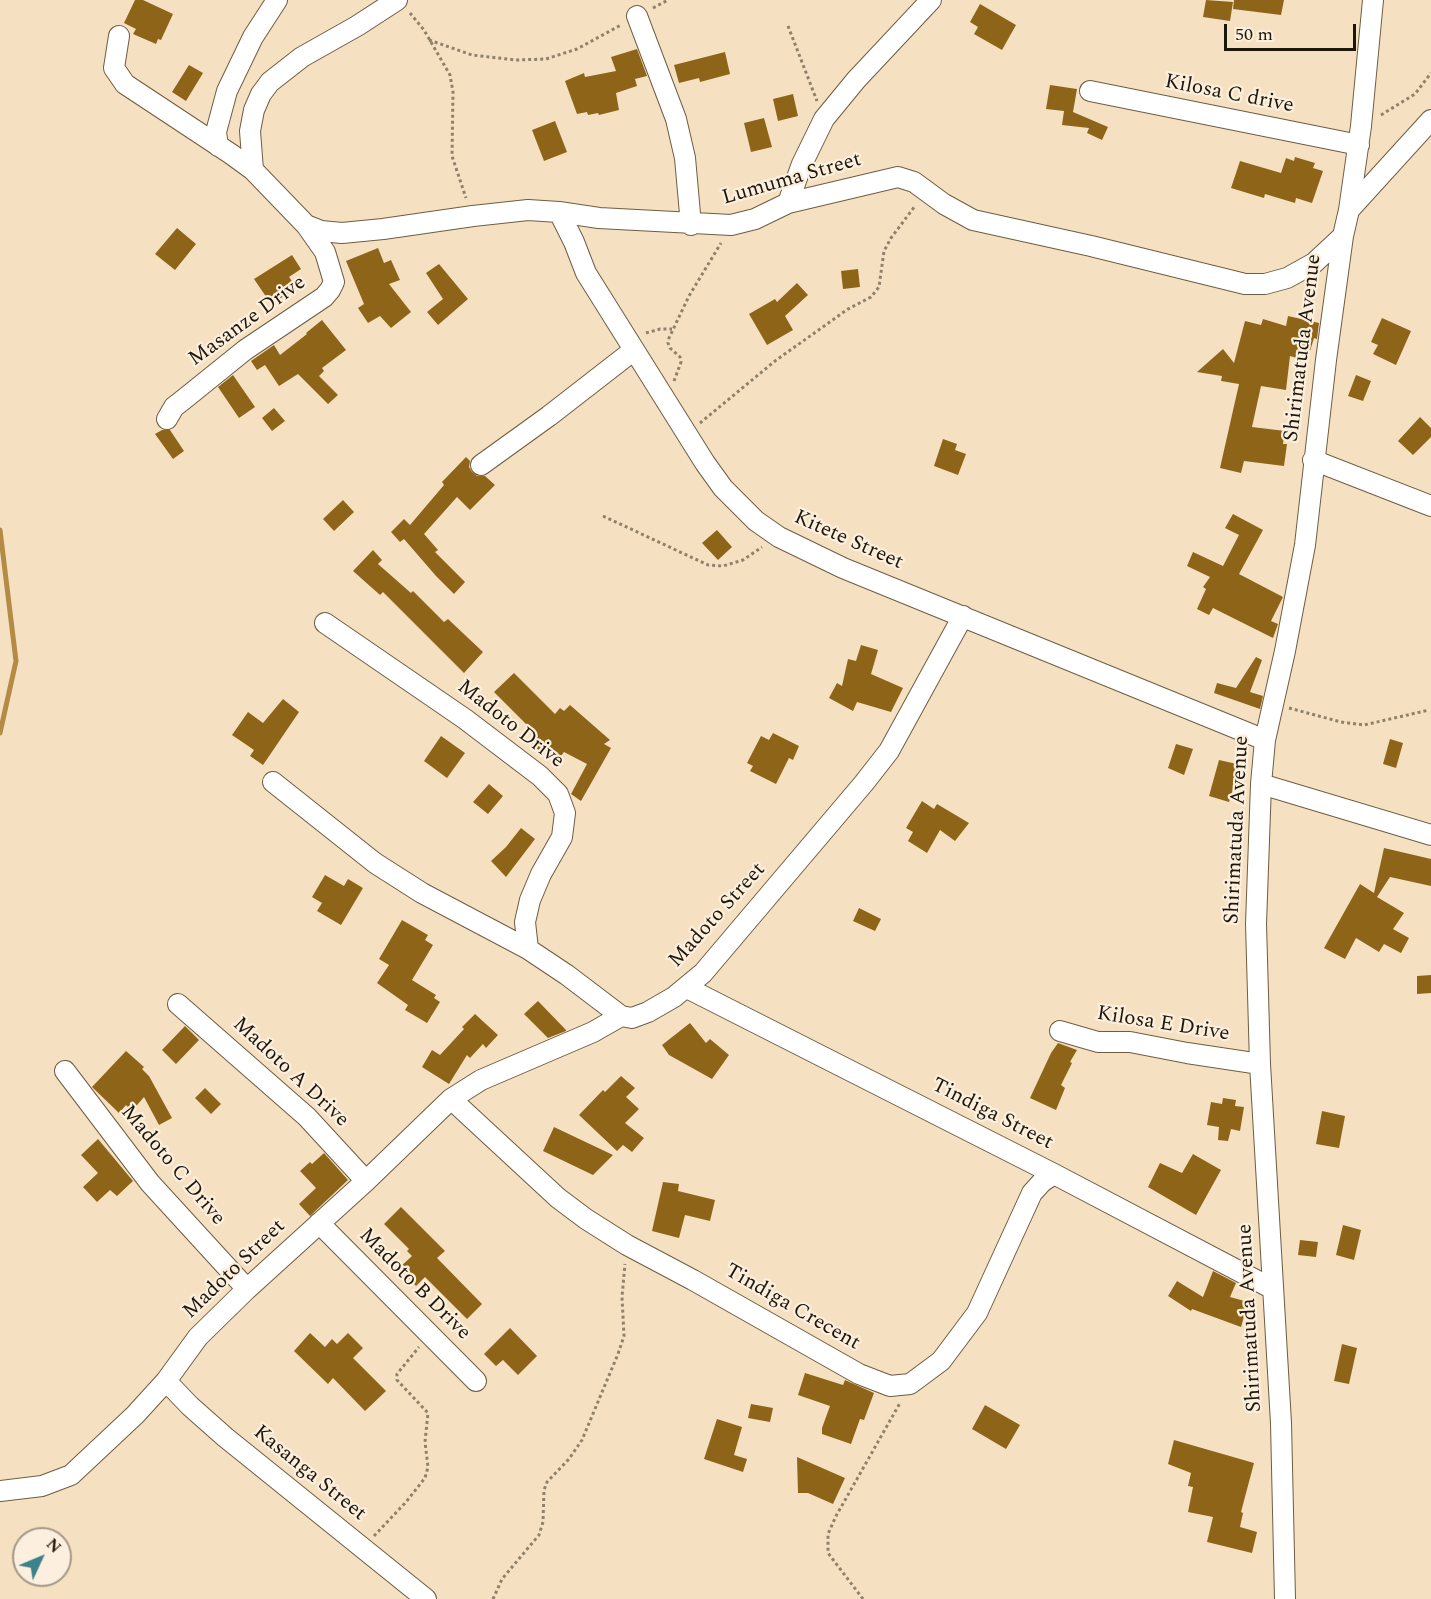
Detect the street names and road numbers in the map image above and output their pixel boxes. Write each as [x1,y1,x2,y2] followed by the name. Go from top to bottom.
[1162,70,1296,120] street label: Kilosa C drive
[720,148,864,212] street label: Lumuma Street
[1280,253,1328,443] street label: Shirimatuda Avenue
[185,271,311,373] street label: Masanze Drive
[789,506,907,576] street label: Kitete Street
[451,675,569,775] street label: Madoto Drive
[1220,735,1256,925] street label: Shirimatuda Avenue
[664,858,772,974] street label: Madoto Street
[1095,1002,1231,1048] street label: Kilosa E Drive
[227,1013,353,1133] street label: Madoto A Drive
[927,1074,1057,1156] street label: Tindiga Street
[114,1101,230,1231] street label: Madoto C Drive
[179,1215,291,1325] street label: Madoto Street
[1233,1223,1269,1413] street label: Shirimatuda Avenue
[353,1224,475,1346] street label: Madoto B Drive
[720,1259,864,1357] street label: Tindiga Crecent
[247,1421,371,1527] street label: Kasanga Street

